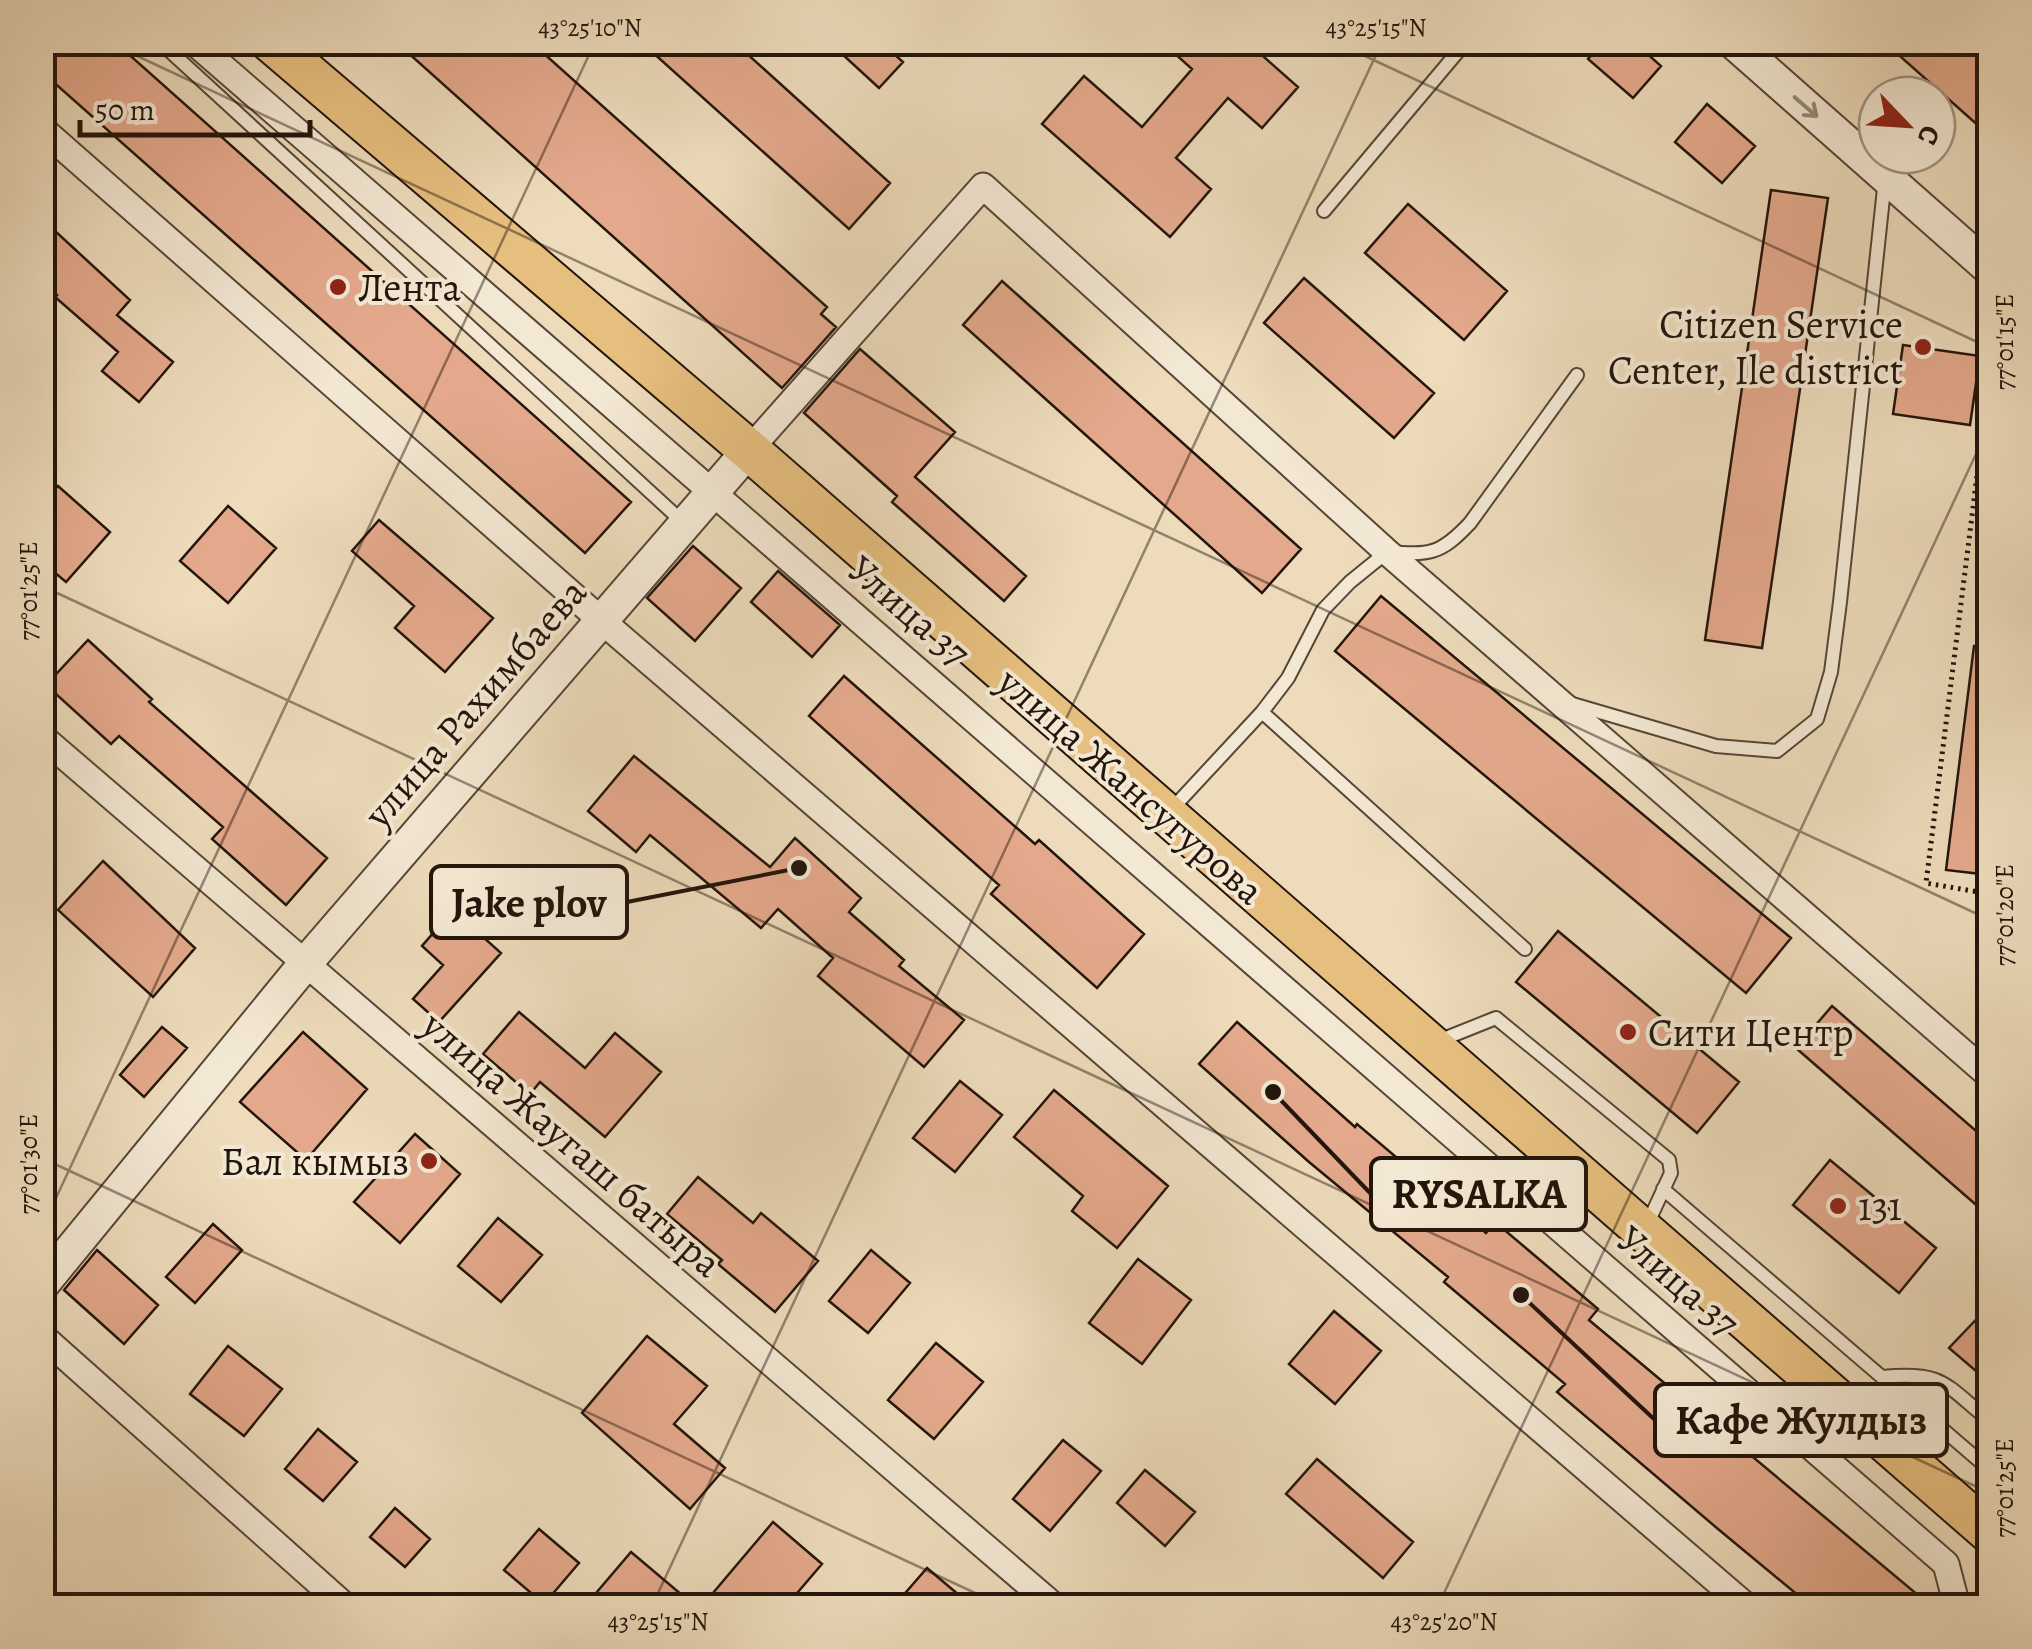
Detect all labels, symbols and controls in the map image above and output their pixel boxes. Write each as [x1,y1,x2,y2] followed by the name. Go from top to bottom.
[538,11,642,45] text: 43°25'10"N
[1325,11,1427,45] text: 43°25'15"N
[80,75,310,137] scale bar
[1857,75,1957,175] north arrow
[95,90,155,130] text: 50 m
[1793,95,1818,118] one-way arrow
[1908,119,1950,151] text: С
[358,260,462,315] place label: Лента
[327,276,349,298] marker: Лента
[1988,294,2022,390] text: 77°01'15"E
[1608,297,1903,398] place label: Citizen Service Center, Ile district
[1912,336,1934,358] marker: Citizen Service Center, Ile district
[12,541,46,641] text: 77°01'25"E
[836,542,982,680] street label: Улица 37
[350,566,599,841] street label: улица Рахимбаева
[985,654,1277,918] street label: улица Жансугурова
[1988,864,2022,966] text: 77°01'20"E
[431,866,627,938] callout: Jake plov
[451,874,607,931] text: Jake plov
[409,998,734,1290] street label: улица Жаугаш батыра
[1648,1005,1854,1060] place label: Сити Центр
[1617,1021,1639,1043] marker: Сити Центр
[12,1114,46,1214] text: 77°01'30"E
[221,1134,409,1189] place label: Бал кымыз
[418,1150,440,1172] marker: Бал кымыз
[1371,1158,1586,1230] callout: RYSALKA
[1392,1165,1567,1222] text: RYSALKA
[1858,1179,1902,1234] place label: 131
[1827,1195,1849,1217] marker: 131
[1605,1212,1751,1350] street label: Улица 37
[1655,1384,1947,1456] callout: Кафе Жулдыз
[1675,1391,1927,1448] text: Кафе Жулдыз
[1988,1438,2022,1538] text: 77°01'25"E
[607,1605,709,1639] text: 43°25'15"N
[1391,1605,1497,1639] text: 43°25'20"N

